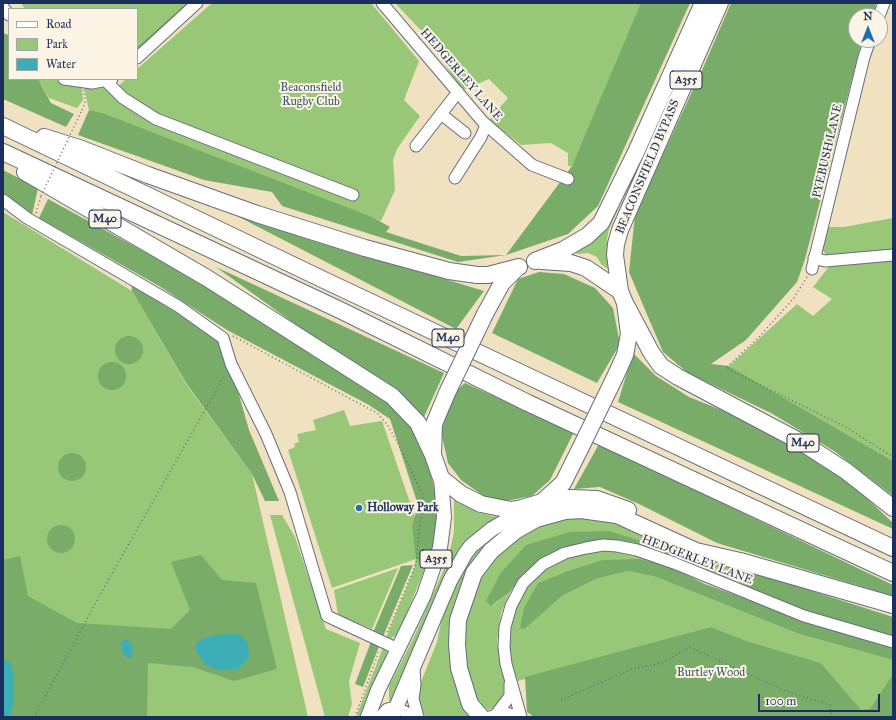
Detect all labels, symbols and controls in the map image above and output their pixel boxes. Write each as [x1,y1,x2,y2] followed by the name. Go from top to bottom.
[8,8,138,80] legend
[848,8,888,48] north arrow
[863,10,873,23] text: N
[46,17,72,31] text: Road
[417,26,505,124] street label: HEDGERLEY LANE
[46,37,68,51] text: Park
[46,57,76,71] text: Water
[670,71,702,89] road number: A355
[280,81,342,109] park label: Beaconsfield Rugby Club
[613,97,683,237] street label: BEACONSFIELD BYPASS
[810,102,846,200] street label: PYEBUSH LANE
[89,210,121,228] road number: M40
[432,329,464,347] road number: M40
[787,434,819,452] road number: M40
[367,501,438,515] place label: Holloway Park
[354,503,364,513] marker: Holloway Park
[639,532,755,588] street label: HEDGERLEY LANE
[420,550,452,568] road number: A355
[677,666,745,680] park label: Burtley Wood
[760,686,882,712] scale bar
[765,694,796,708] text: 100 m

